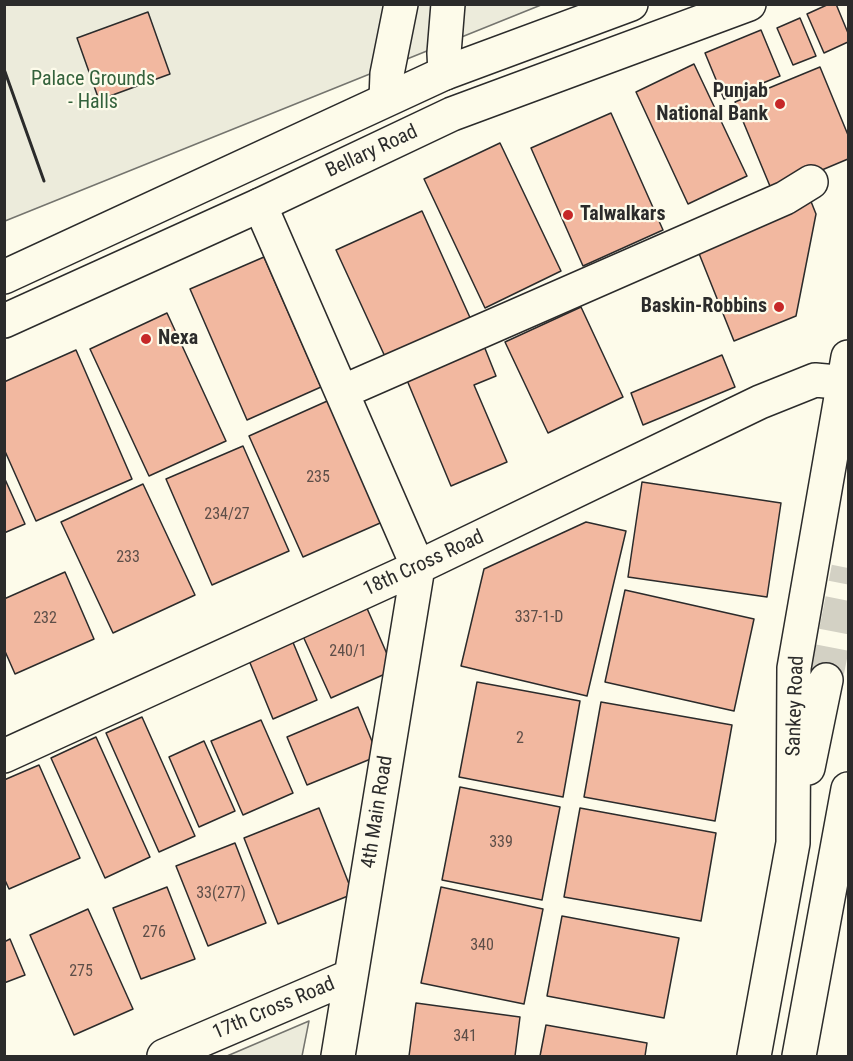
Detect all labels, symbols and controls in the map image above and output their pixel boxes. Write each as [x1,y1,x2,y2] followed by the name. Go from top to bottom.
[31,68,155,115] park label: Palace Grounds - Halls
[656,80,768,127] place label: Punjab National Bank
[773,97,787,111] marker: Punjab National Bank
[322,120,422,184] street label: Bellary Road
[580,203,665,227] place label: Talwalkars
[561,208,575,222] marker: Talwalkars
[641,295,767,319] place label: Baskin-Robbins
[772,300,786,314] marker: Baskin-Robbins
[158,327,198,351] place label: Nexa
[139,332,153,346] marker: Nexa
[306,468,330,488] house number: 235
[204,505,250,525] house number: 234/27
[360,526,488,602] street label: 18th Cross Road
[116,548,140,568] house number: 233
[515,608,563,628] house number: 337-1-D
[33,609,57,629] house number: 232
[329,642,367,662] house number: 240/1
[782,655,810,757] street label: Sankey Road
[516,729,524,749] house number: 2
[357,754,399,870] street label: 4th Main Road
[489,833,513,853] house number: 339
[196,884,246,904] house number: 33(277)
[142,923,166,943] house number: 276
[470,936,494,956] house number: 340
[69,962,93,982] house number: 275
[209,973,339,1045] street label: 17th Cross Road
[453,1027,477,1047] house number: 341

